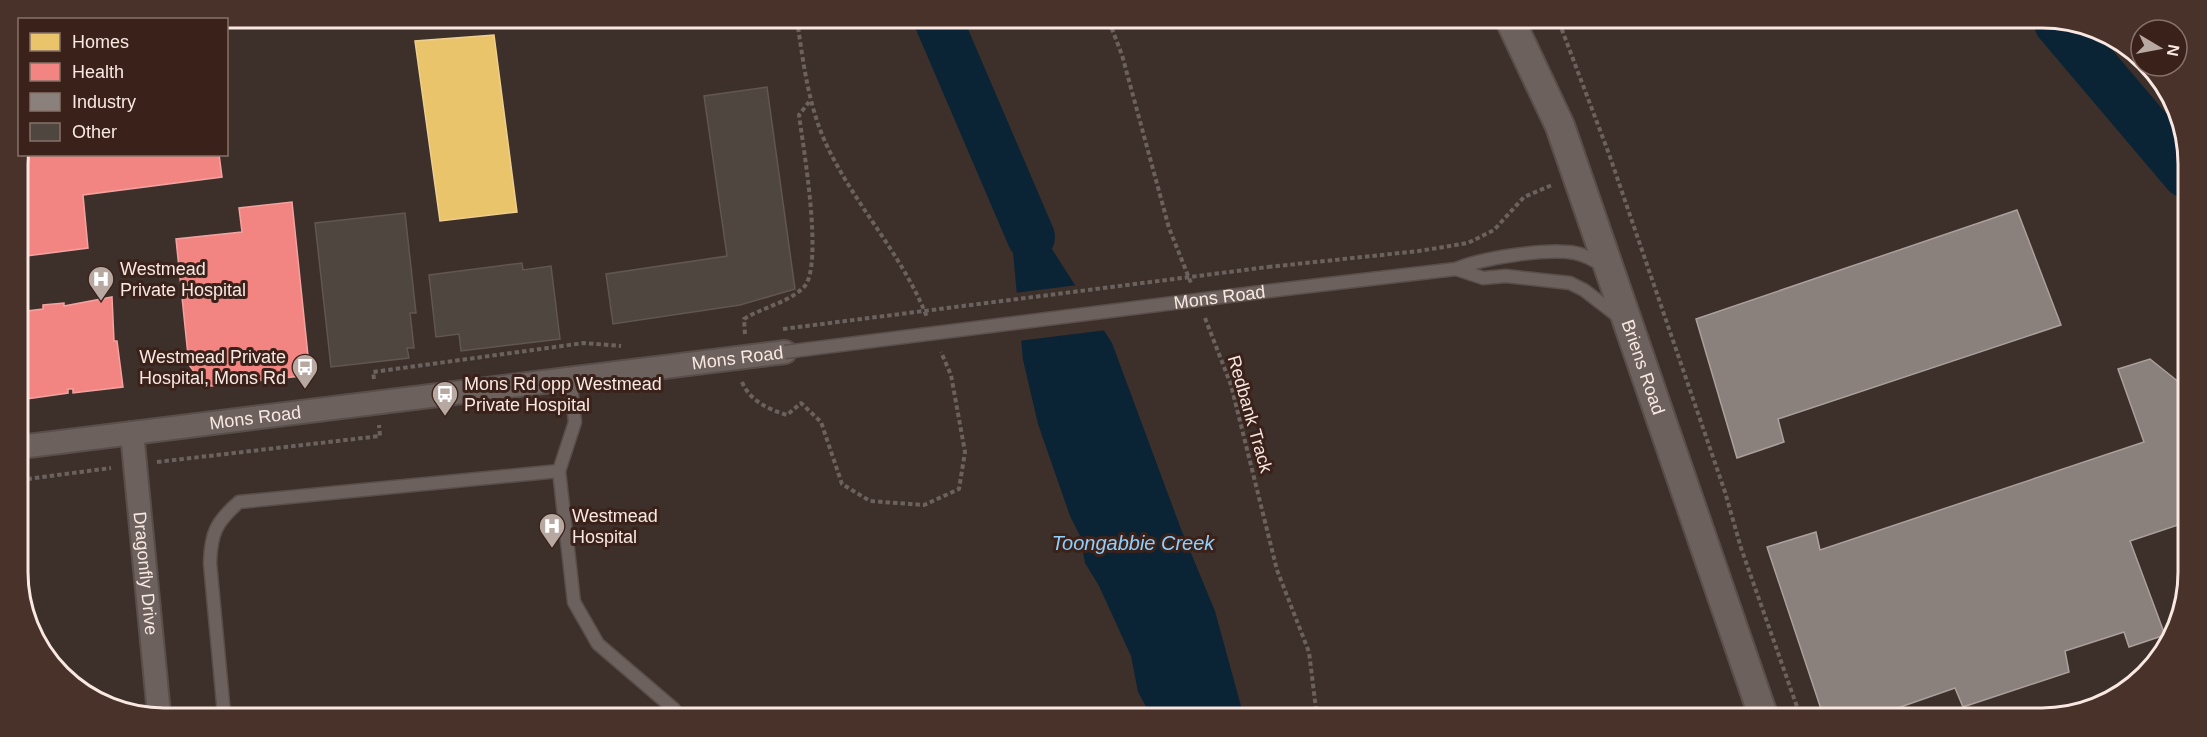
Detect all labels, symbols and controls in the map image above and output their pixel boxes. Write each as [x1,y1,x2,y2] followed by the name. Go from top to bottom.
[18,18,228,156] legend
[2129,18,2189,78] north arrow
[72,32,129,52] text: Homes
[2164,43,2183,58] text: N
[72,62,124,82] text: Health
[72,92,136,112] text: Industry
[72,122,117,142] text: Other
[120,259,246,300] place label: Westmead Private Hospital
[86,264,116,302] hospital icon: Westmead Private Hospital
[1173,282,1266,313] street label: Mons Road
[1617,317,1669,417] street label: Briens Road
[691,342,784,373] street label: Mons Road
[139,347,286,388] place label: Westmead Private Hospital, Mons Rd
[290,352,320,390] bus stop icon: Westmead Private Hospital, Mons Rd
[1224,353,1277,476] street label: Redbank Track
[464,374,662,415] place label: Mons Rd opp Westmead Private Hospital
[430,379,460,417] bus stop icon: Mons Rd opp Westmead Private Hospital
[208,402,302,433] street label: Mons Road
[572,506,658,547] place label: Westmead Hospital
[130,511,161,636] street label: Dragonfly Drive
[537,511,567,549] hospital icon: Westmead Hospital
[1052,532,1215,554] water label: Toongabbie Creek

